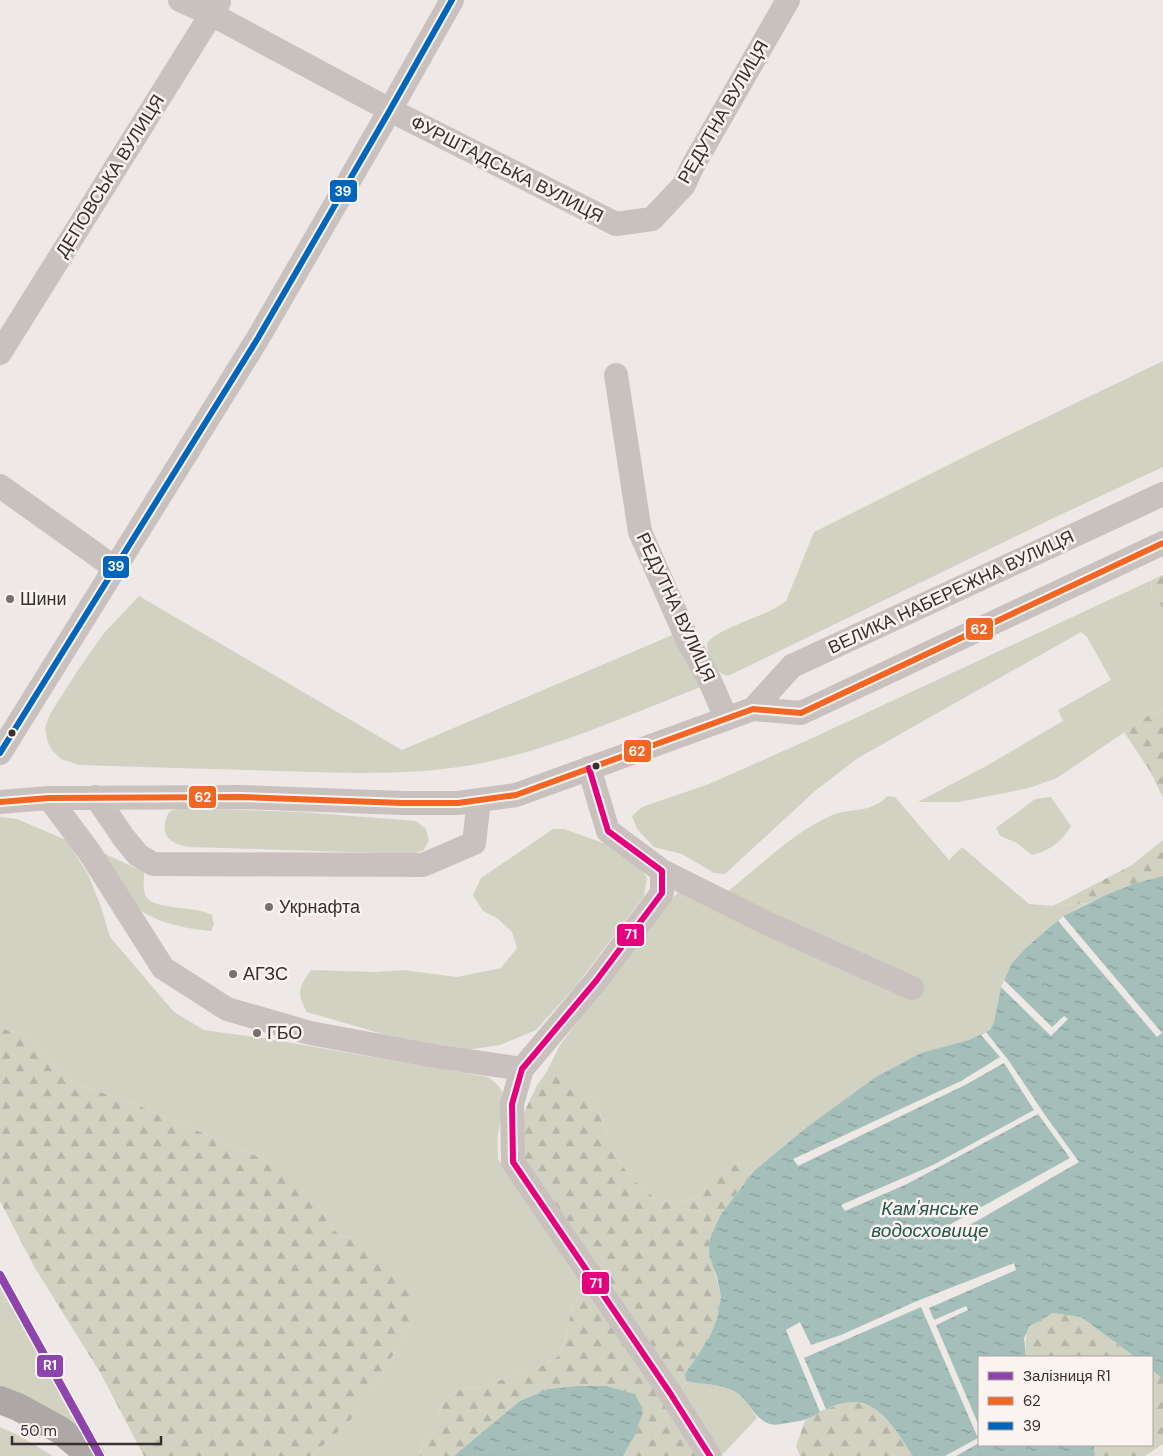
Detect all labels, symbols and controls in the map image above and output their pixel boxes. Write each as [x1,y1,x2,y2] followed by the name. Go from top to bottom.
[672,36,774,188] street label: РЕДУТНА ВУЛИЦЯ
[50,90,170,262] street label: ДЕПОВСЬКА ВУЛИЦЯ
[406,110,608,228] street label: ФУРШТАДСЬКА ВУЛИЦЯ
[329,179,358,203] line badge: 39
[335,182,352,200] text: 39
[824,524,1078,660] street label: ВЕЛИКА НАБЕРЕЖНА ВУЛИЦЯ
[631,529,721,685] street label: РЕДУТНА ВУЛИЦЯ
[102,555,130,579] line badge: 39
[108,557,125,575] text: 39
[20,587,67,611] place label: Шини
[4,593,16,605] marker: Шини
[965,617,994,641] line badge: 62
[971,620,987,638] text: 62
[7,728,17,738] unlabelled marker
[623,739,652,763] line badge: 62
[629,742,645,760] text: 62
[591,761,601,771] unlabelled marker
[188,785,217,809] line badge: 62
[195,788,211,806] text: 62
[279,895,361,919] place label: Укрнафта
[263,901,275,913] marker: Укрнафта
[616,923,645,947] line badge: 71
[625,925,637,943] text: 71
[243,962,288,986] place label: АГЗС
[227,968,239,980] marker: АГЗС
[267,1021,302,1045] place label: ГБО
[251,1027,263,1039] marker: ГБО
[871,1196,989,1243] water label: Кам'янське водосховище
[581,1271,610,1295] line badge: 71
[590,1274,602,1292] text: 71
[36,1354,64,1378] line badge: R1
[43,1356,57,1374] text: R1
[978,1356,1153,1446] legend
[1023,1366,1110,1386] text: Залізниця R1
[1023,1391,1041,1411] text: 62
[12,1414,161,1446] scale bar
[1023,1416,1041,1436] text: 39
[20,1421,57,1441] text: 50 m

